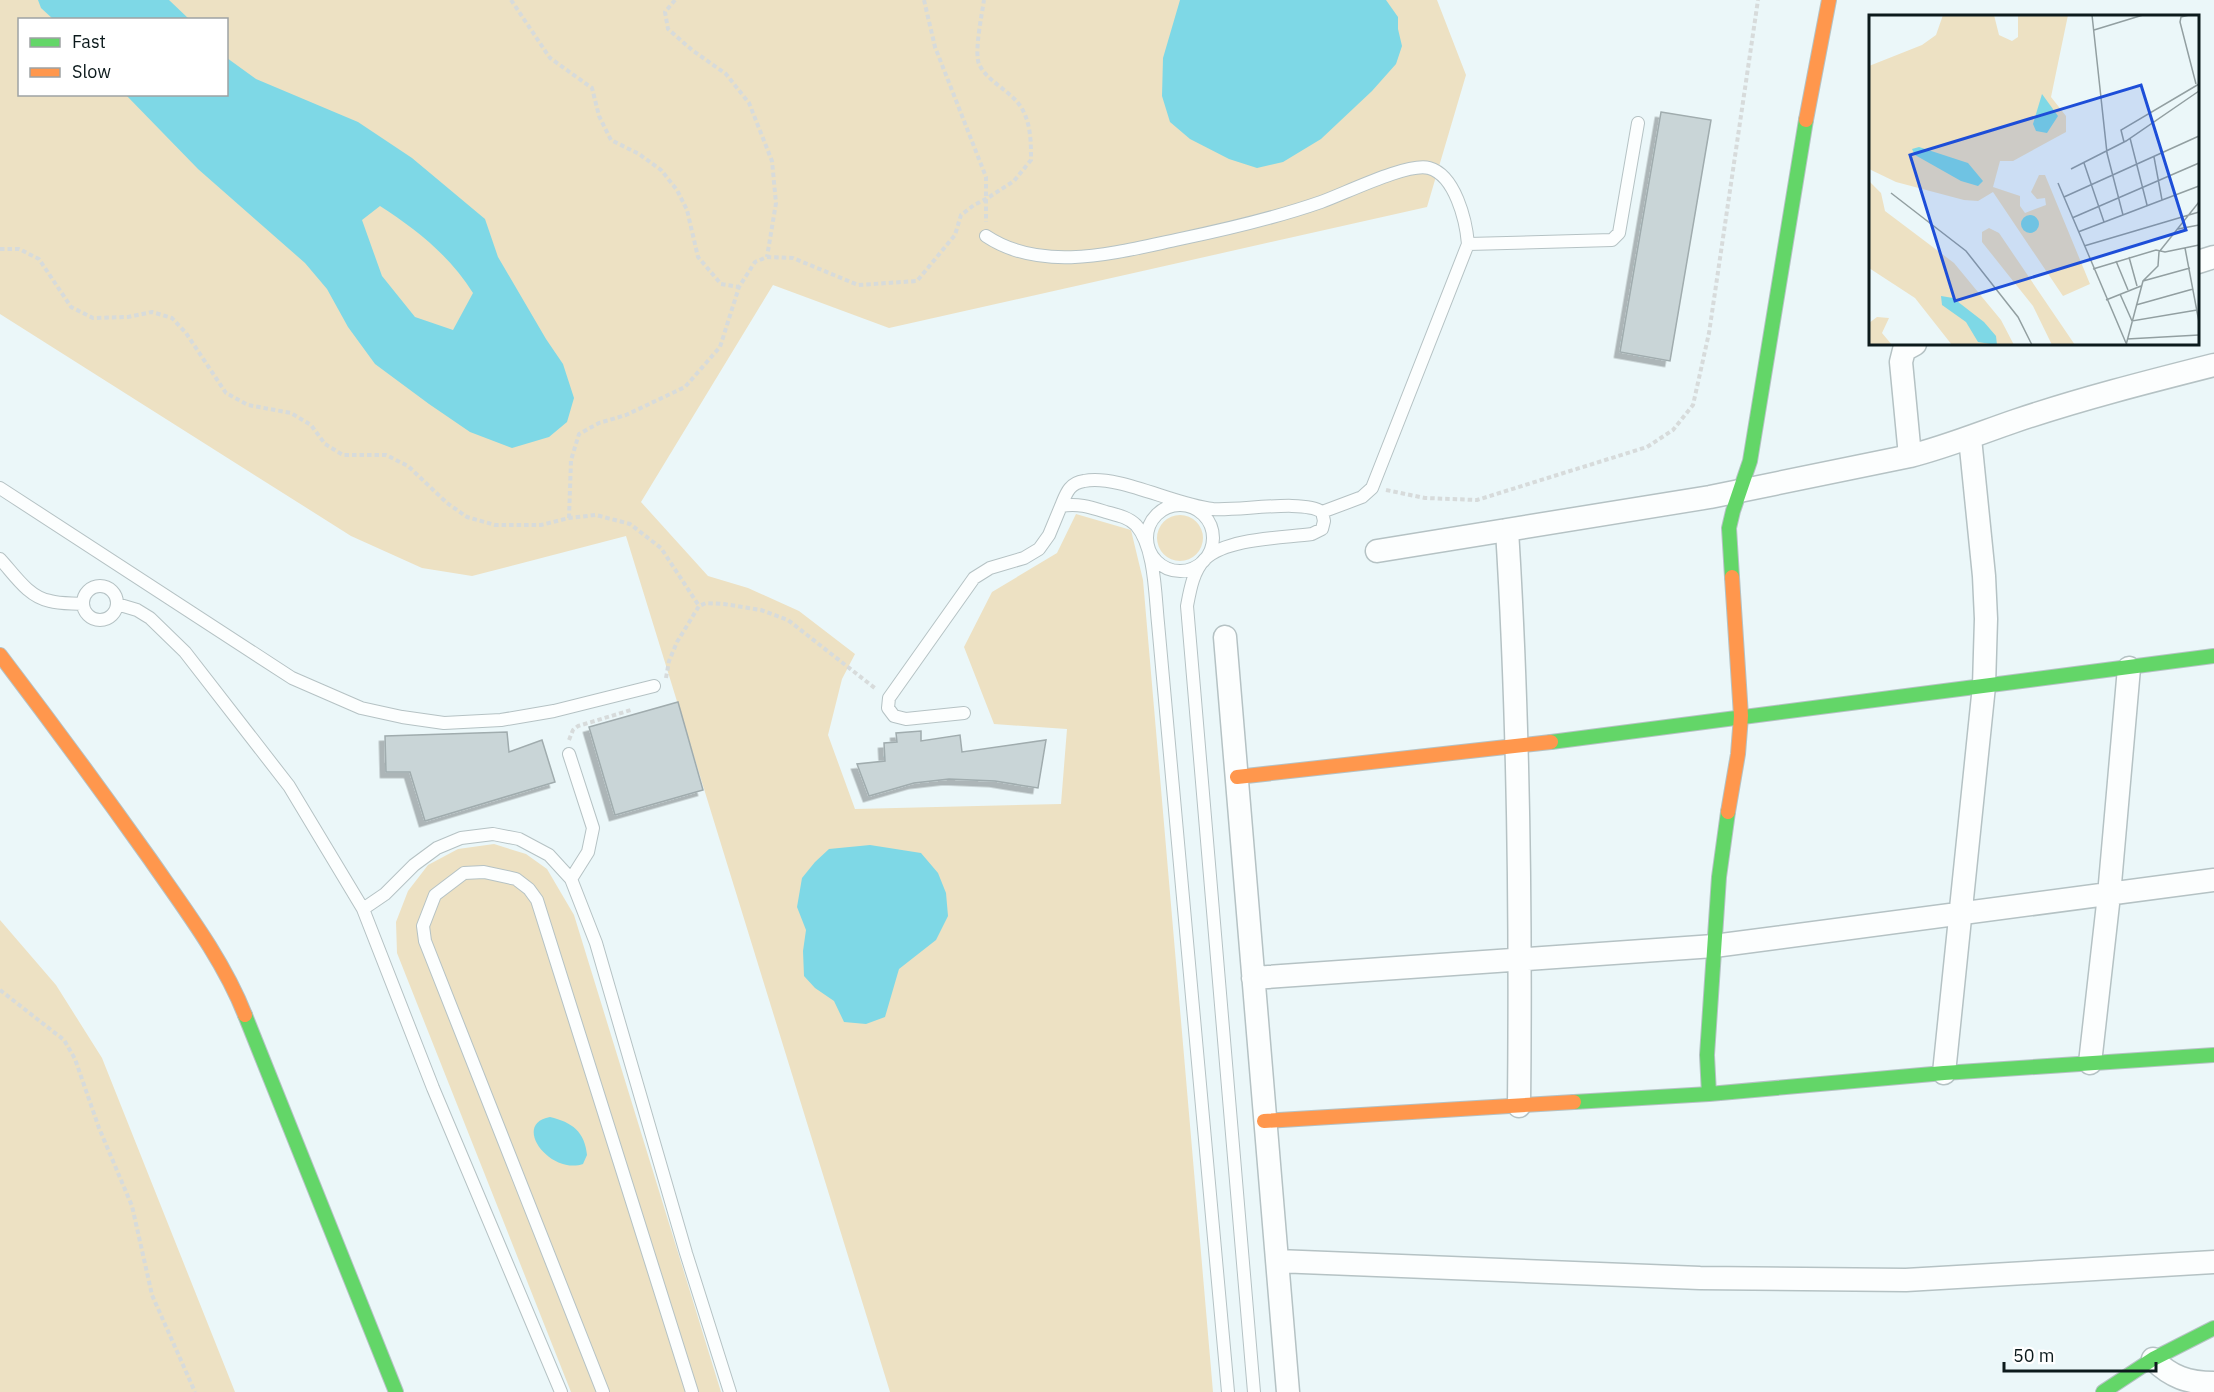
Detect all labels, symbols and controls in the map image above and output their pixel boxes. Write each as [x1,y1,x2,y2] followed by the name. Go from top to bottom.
[1869,15,2199,345] inset map
[18,18,228,96] legend
[72,30,106,53] text: Fast
[72,60,111,83] text: Slow
[2004,1335,2156,1373] scale bar
[2013,1344,2055,1367] text: 50 m

